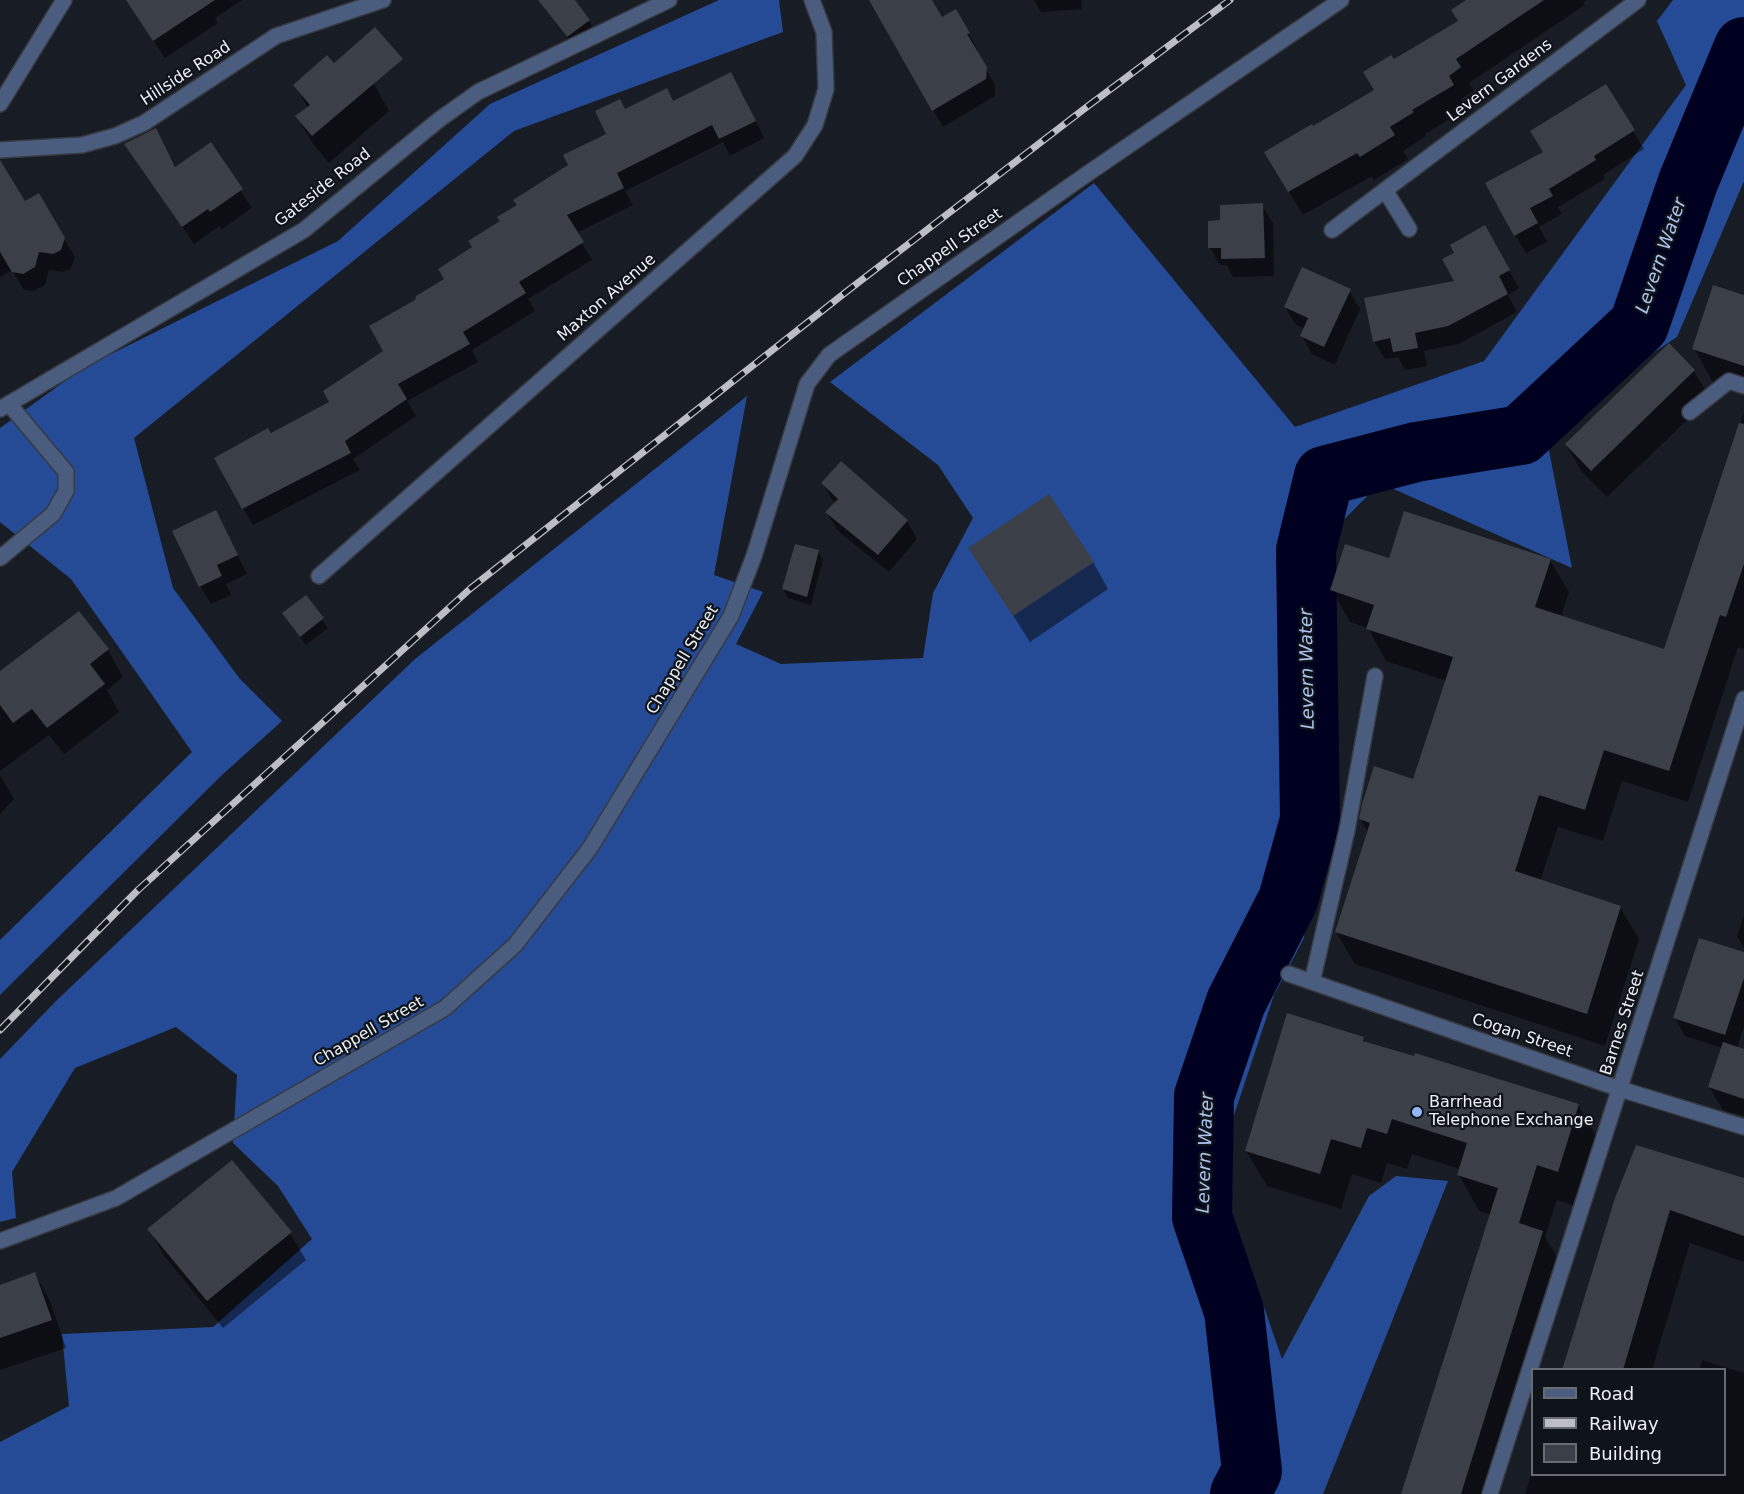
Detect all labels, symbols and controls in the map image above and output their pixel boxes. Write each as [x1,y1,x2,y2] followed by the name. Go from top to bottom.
[1444,35,1556,127] street label: Levern Gardens
[137,38,235,110] street label: Hillside Road
[271,145,375,231] street label: Gateside Road
[1632,195,1692,317] water label: Levern Water
[894,205,1006,291] street label: Chappell Street
[554,250,660,346] street label: Maxton Avenue
[643,602,723,718] street label: Chappell Street
[1296,608,1320,730] water label: Levern Water
[1597,968,1649,1078] street label: Barnes Street
[311,993,427,1071] street label: Chappell Street
[1469,1010,1575,1062] street label: Cogan Street
[1193,1092,1219,1214] water label: Levern Water
[1429,1093,1594,1131] place label: Barrhead Telephone Exchange
[1410,1105,1424,1119] marker: Barrhead Telephone Exchange
[1531,1368,1726,1476] legend
[1589,1383,1634,1404] text: Road
[1589,1413,1659,1434] text: Railway
[1589,1443,1662,1464] text: Building

